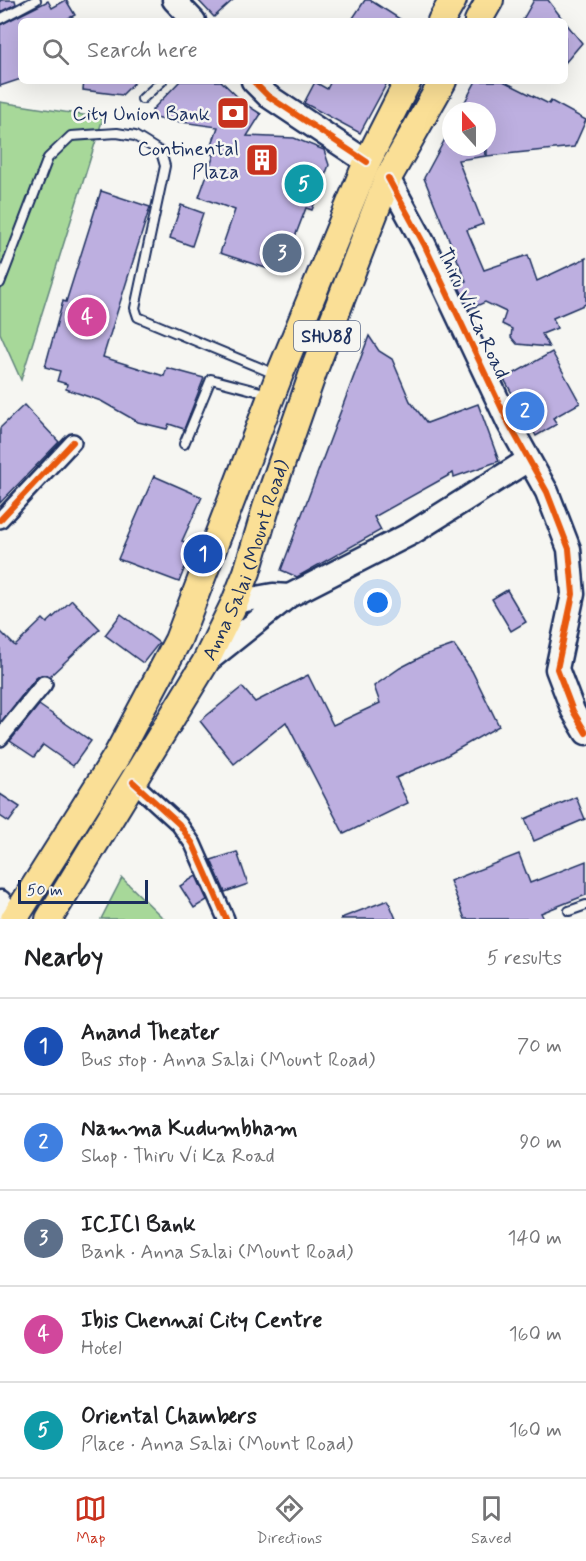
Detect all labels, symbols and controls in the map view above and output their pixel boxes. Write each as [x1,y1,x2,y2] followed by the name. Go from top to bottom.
[18,18,568,84] search box
[39,35,72,68] icon: search
[87,37,198,65] text: Search here
[215,95,251,131] bank icon: City Union Bank
[72,101,210,128] place label: City Union Bank
[442,102,496,156] north arrow
[138,136,239,186] place label: Continental Plaza
[244,142,280,178] building icon: Continental Plaza
[284,162,324,207] pin: 5
[262,230,302,276] pin: 3
[431,244,515,383] street label: Thiru Vi Ka Road
[68,294,106,340] pin: 4
[294,321,360,351] road number: SHU88
[506,388,544,434] pin: 2
[196,456,297,665] street label: Anna Salai (Mount Road)
[184,532,222,576] pin: 1
[363,588,392,617] your location
[18,877,148,905] scale bar
[27,880,63,901] text: 50 m
[24,941,103,975] text: Nearby
[487,945,562,972] text: 5 results
[81,1019,220,1047] text: Anand Theater
[39,1033,48,1060] text: 1
[517,1033,562,1060] text: 70 m
[81,1047,375,1074] text: Bus stop · Anna Salai (Mount Road)
[81,1115,298,1143] text: Namma Kudumbham
[39,1129,48,1156] text: 2
[519,1129,562,1156] text: 90 m
[81,1143,275,1170] text: Shop · Thiru Vi Ka Road
[81,1211,196,1239] text: ICICI Bank
[39,1225,48,1252] text: 3
[508,1225,562,1252] text: 140 m
[81,1239,353,1266] text: Bank · Anna Salai (Mount Road)
[81,1307,322,1335] text: Ibis Chennai City Centre
[38,1321,49,1348] text: 4
[509,1321,562,1348] text: 160 m
[81,1335,122,1362] text: Hotel
[81,1403,257,1431] text: Oriental Chambers
[38,1417,50,1444] text: 5
[509,1417,562,1444] text: 160 m
[81,1431,353,1458] text: Place · Anna Salai (Mount Road)
[74,1492,107,1549] tab: Map
[256,1492,322,1549] tab: Directions
[471,1492,512,1549] tab: Saved

